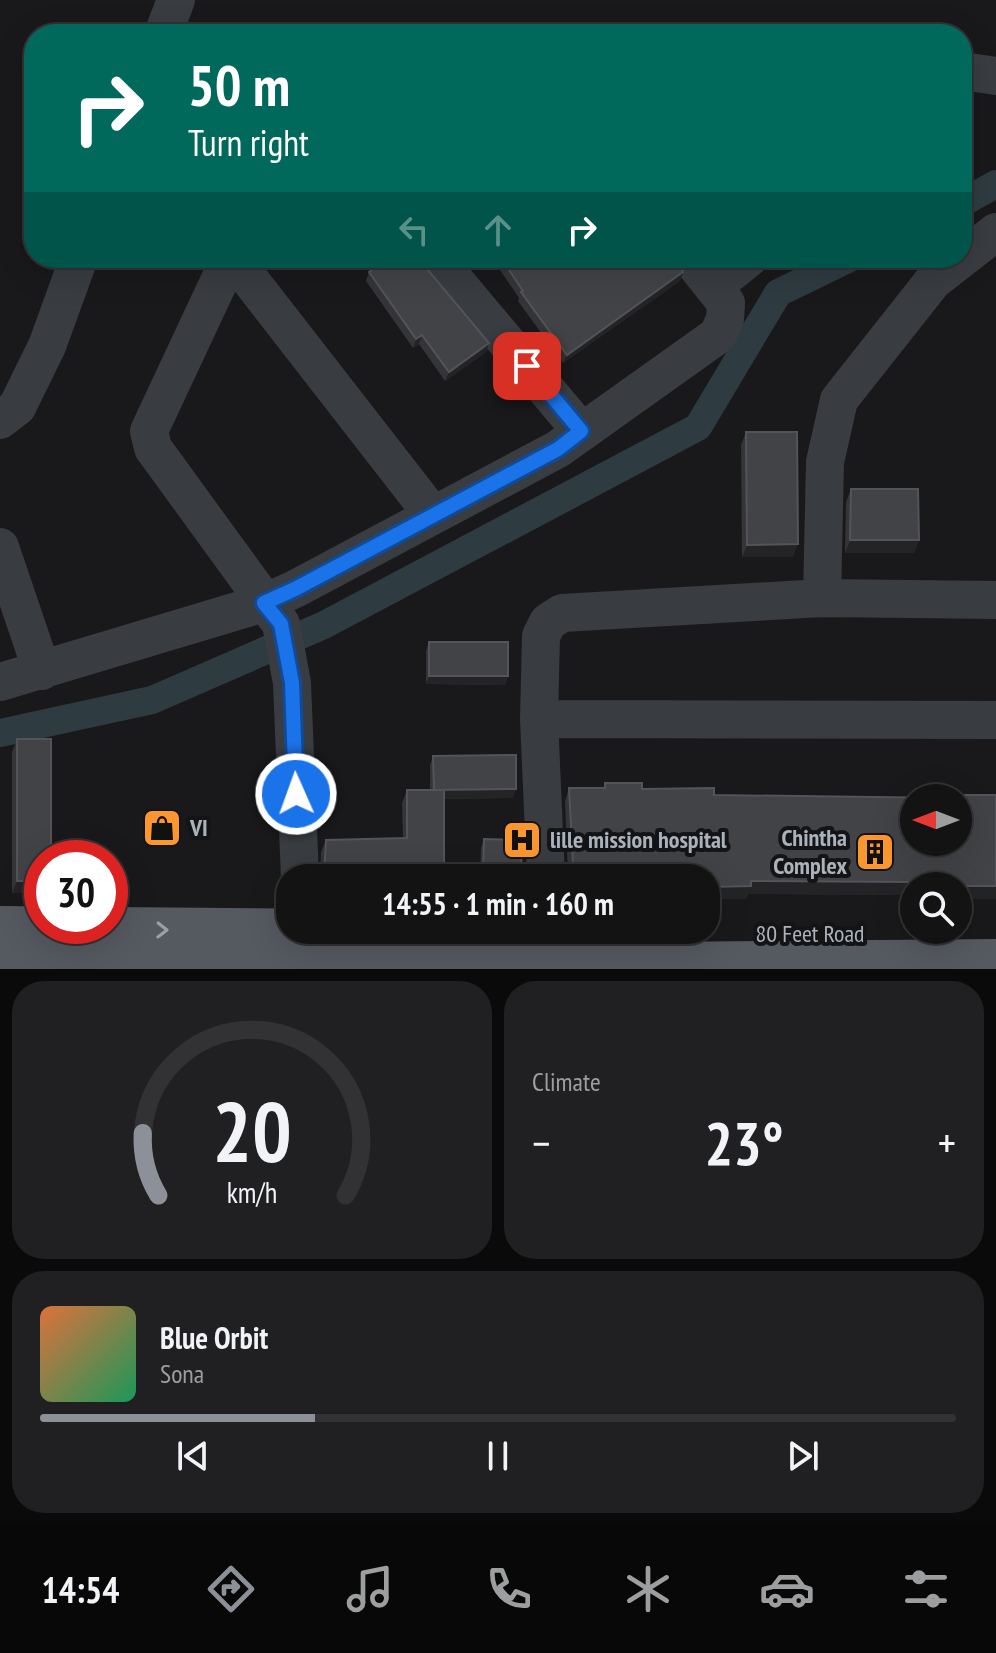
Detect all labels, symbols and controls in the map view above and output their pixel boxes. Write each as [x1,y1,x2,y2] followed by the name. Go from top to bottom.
[188,49,290,121] text: 50 m
[56,56,160,160] icon: right
[188,119,309,166] text: Turn right
[392,208,436,252] icon: left
[476,208,520,252] icon: ahead
[560,208,604,252] icon: right
[493,332,561,400] pin
[505,344,549,388] icon: arrive
[254,752,338,836] position arrow
[900,784,972,856] north arrow
[900,784,972,944] map controls
[141,807,183,849] shop icon: VI
[189,812,208,843] place label: VI
[501,819,543,861] hospital icon: lille mission hospital
[773,822,847,881] place label: Chintha Complex
[550,824,727,855] place label: lille mission hospital
[854,831,896,873] building icon: Chintha Complex
[24,840,128,944] speed limit sign: 30
[900,872,972,944] button: search
[382,884,614,923] text: 14:55 · 1 min · 160 m
[756,918,864,949] street label: 80 Feet Road
[156,921,169,939] one-way arrow
[532,1065,601,1098] text: Climate
[212,1077,292,1185] text: 20
[704,1104,784,1182] text: 23°
[532,1114,550,1171] text: −
[938,1114,956,1171] text: +
[227,1174,277,1211] text: km/h
[160,1318,268,1357] text: Blue Orbit
[160,1357,204,1390] text: Sona
[171,1434,215,1478] icon: previous
[476,1434,520,1478] icon: pause
[781,1434,825,1478] icon: next
[203,1561,259,1617] icon: directions
[342,1561,398,1617] icon: music
[481,1561,537,1617] icon: phone
[620,1561,676,1617] icon: climate
[759,1561,815,1617] icon: car
[898,1561,954,1617] icon: filters
[42,1566,119,1613] text: 14:54

